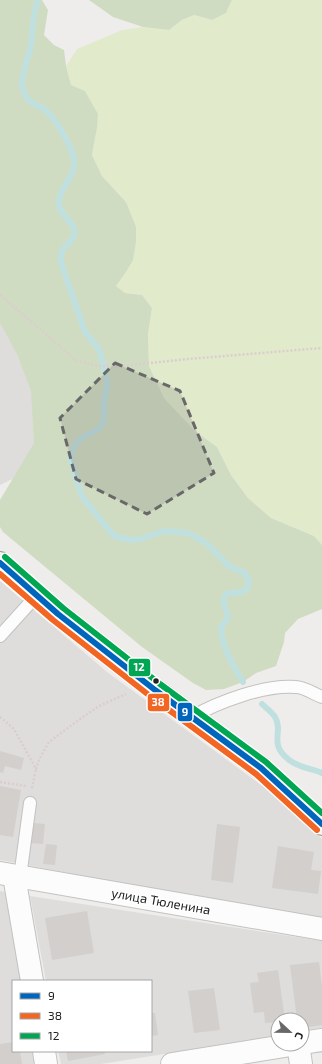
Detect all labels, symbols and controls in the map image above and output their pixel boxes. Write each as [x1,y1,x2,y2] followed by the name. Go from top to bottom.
[128,658,151,677] line badge: 12
[133,660,145,673] text: 12
[151,676,161,686] unlabelled marker
[147,693,170,712] line badge: 38
[151,695,165,708] text: 38
[177,702,193,722] line badge: 9
[182,705,188,718] text: 9
[110,884,212,918] street label: улица Тюленина
[12,980,152,1052] legend
[48,988,55,1002] text: 9
[48,1008,62,1022] text: 38
[270,1012,310,1052] north arrow
[48,1028,60,1042] text: 12
[292,1030,307,1042] text: С

